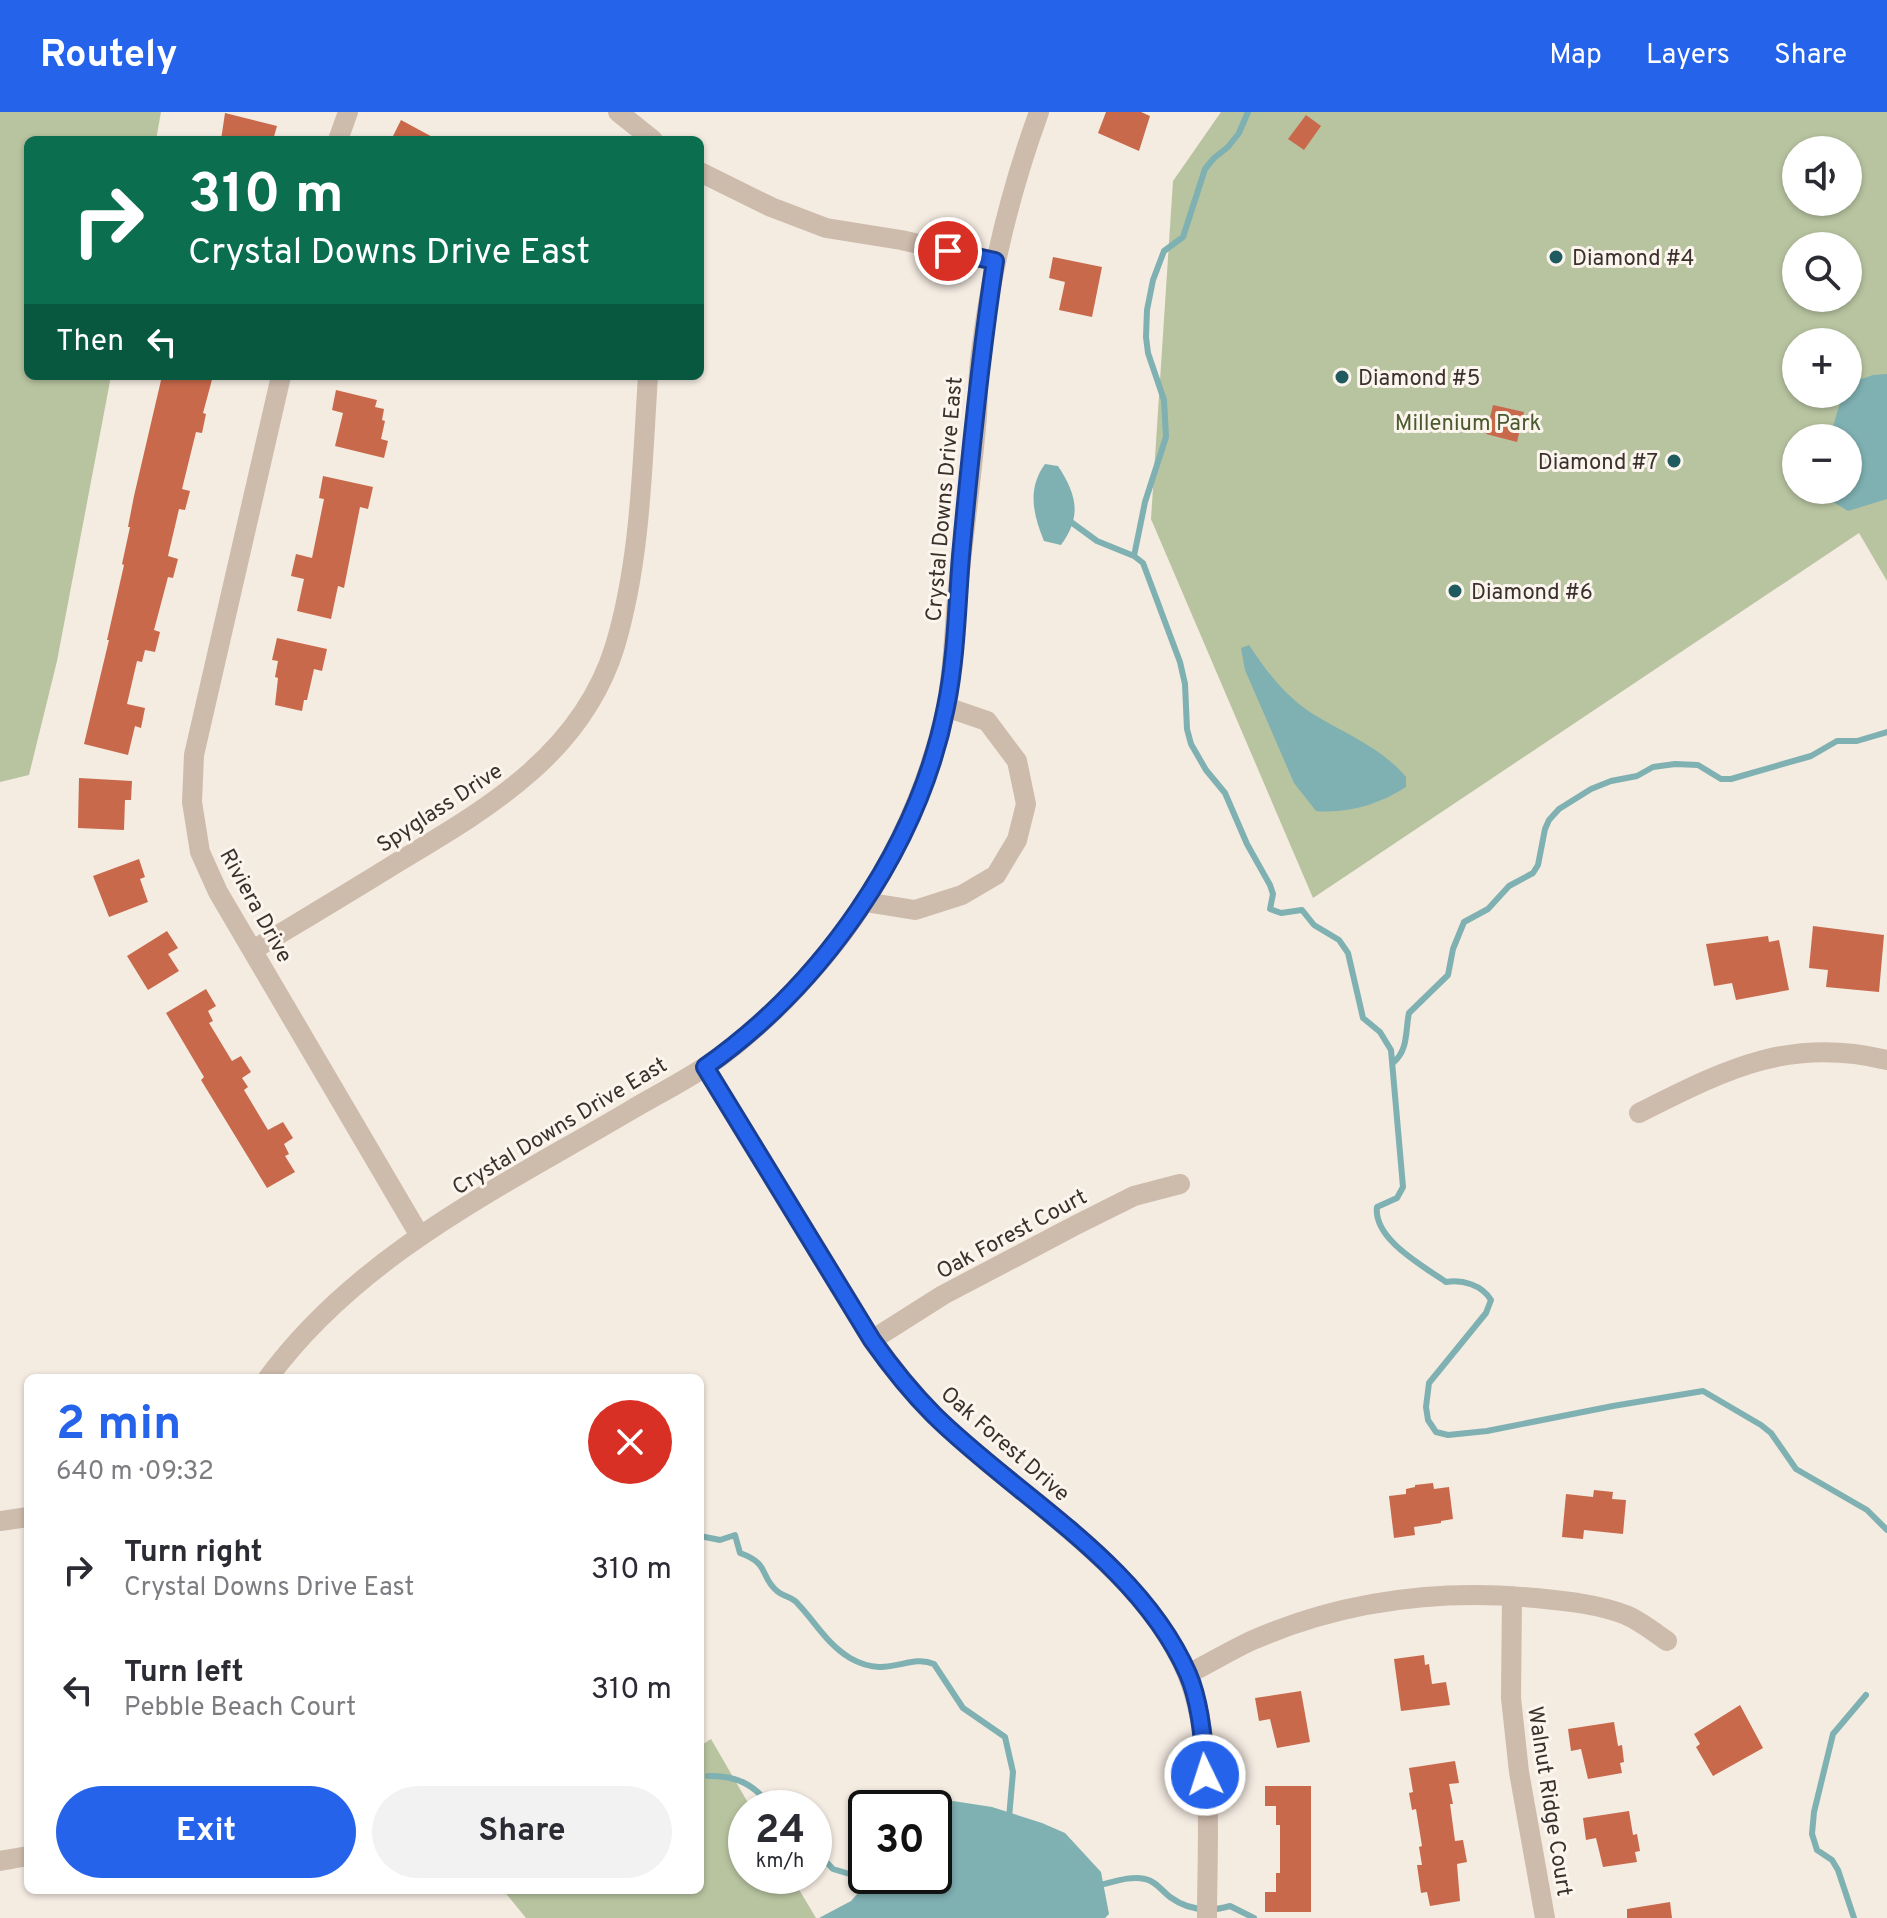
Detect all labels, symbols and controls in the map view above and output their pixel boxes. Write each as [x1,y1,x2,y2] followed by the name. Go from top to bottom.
[40,32,178,81] text: Routely
[1549,38,1602,74] text: Map
[1646,38,1730,74] text: Layers
[1774,38,1847,74] text: Share
[1782,136,1862,504] map controls
[1782,136,1862,216] button: sound
[188,162,344,232] text: 310 m
[56,168,160,272] icon: right
[914,217,982,285] pin
[926,229,970,273] icon: arrive
[188,231,590,277] text: Crystal Downs Drive East
[1782,232,1862,312] button: search
[1572,246,1695,273] place label: Diamond #4
[1547,248,1565,266] marker: Diamond #4
[140,320,184,364] icon: left
[56,324,124,361] text: Then
[1782,328,1862,408] button: +
[1358,366,1481,393] place label: Diamond #5
[1333,368,1351,386] marker: Diamond #5
[921,376,970,623] street label: Crystal Downs Drive East
[1395,411,1541,438] park label: Millenium Park
[1782,424,1862,504] button: −
[1538,450,1658,477] place label: Diamond #7
[1665,452,1683,470] marker: Diamond #7
[1471,580,1593,607] place label: Diamond #6
[1446,582,1464,600] marker: Diamond #6
[372,758,508,860] street label: Spyglass Drive
[212,845,297,968] street label: Riviera Drive
[448,1052,673,1202] street label: Crystal Downs Drive East
[932,1184,1092,1286] street label: Oak Forest Court
[934,1381,1074,1508] street label: Oak Forest Drive
[56,1396,181,1456] text: 2 min
[588,1400,672,1484] button: close
[56,1456,214,1489] text: 640 m · 09:32
[124,1535,262,1572] text: Turn right
[56,1548,100,1592] icon: right
[591,1552,672,1589] text: 310 m
[124,1572,414,1605] text: Crystal Downs Drive East
[124,1655,244,1692] text: Turn left
[56,1668,100,1712] icon: left
[591,1672,672,1709] text: 310 m
[124,1692,356,1725] text: Pebble Beach Court
[1520,1705,1577,1898] street label: Walnut Ridge Court
[1163,1733,1247,1817] position arrow
[56,1786,356,1878] button: Exit
[372,1786,672,1878] button: Share
[848,1790,952,1894] speed limit sign: 30
[755,1807,805,1857] text: 24
[756,1849,804,1875] text: km/h

